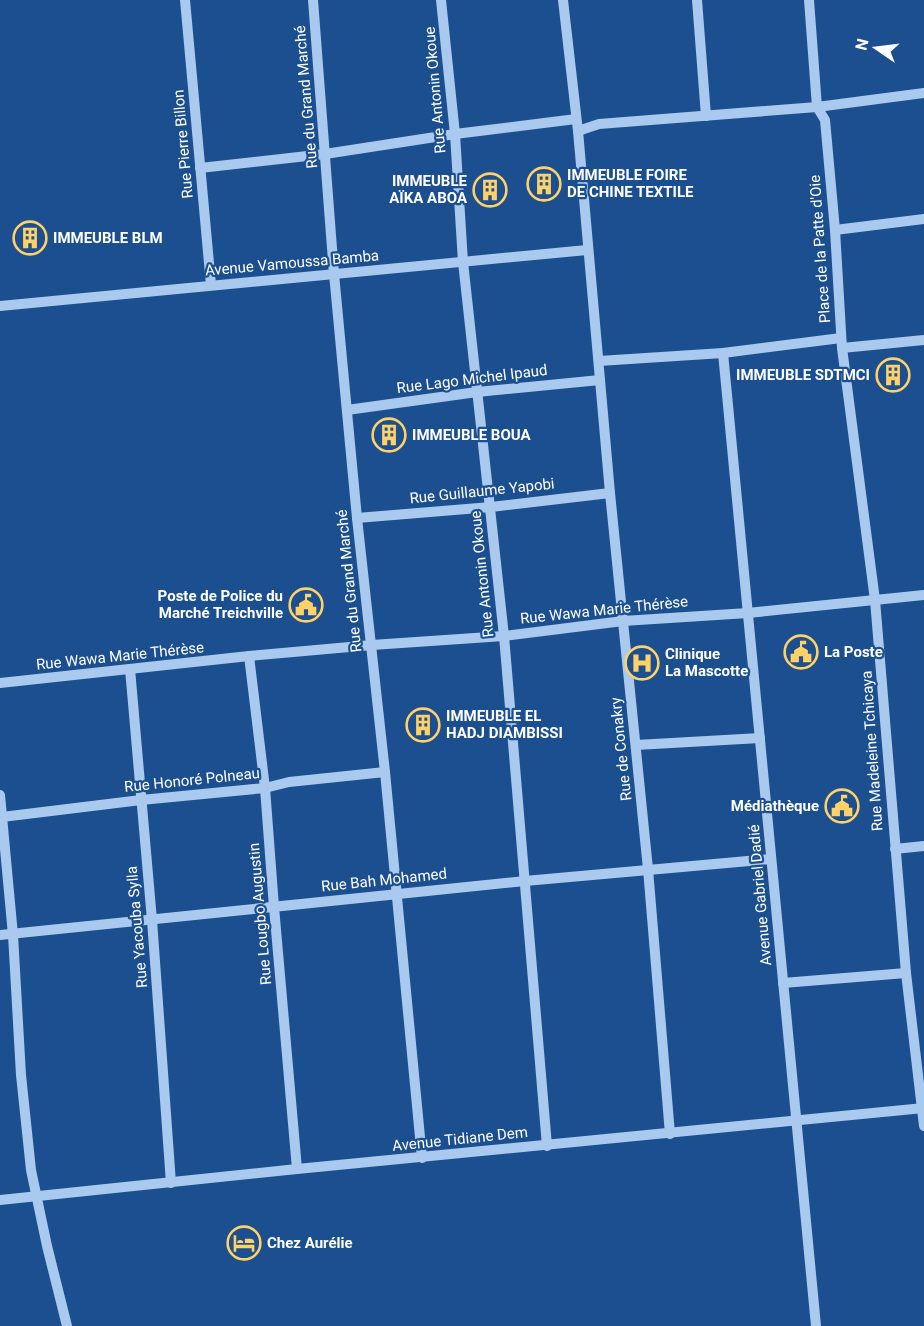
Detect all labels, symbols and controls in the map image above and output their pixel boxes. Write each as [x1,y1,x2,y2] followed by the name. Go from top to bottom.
[846,18,906,78] north arrow
[291,25,321,169] street label: Rue du Grand Marché
[420,26,450,154] street label: Rue Antonin Okoue
[851,37,873,52] text: N
[169,89,197,199] street label: Rue Pierre Billon
[526,166,562,202] building icon: IMMEUBLE FOIRE DE CHINE TEXTILE
[567,166,694,201] place label: IMMEUBLE FOIRE DE CHINE TEXTILE
[389,172,468,207] place label: IMMEUBLE AÏKA ABOA
[472,172,508,208] building icon: IMMEUBLE AÏKA ABOA
[806,174,834,324] street label: Place de la Patte d'Oie
[12,220,48,256] building icon: IMMEUBLE BLM
[53,229,163,247] place label: IMMEUBLE BLM
[204,246,380,280] street label: Avenue Vamoussa Bamba
[875,357,911,393] building icon: IMMEUBLE SDTMCI
[396,361,548,397] street label: Rue Lago Michel Ipaud
[736,366,870,384] place label: IMMEUBLE SDTMCI
[371,417,407,453] building icon: IMMEUBLE BOUA
[412,426,531,444] place label: IMMEUBLE BOUA
[409,474,555,508] street label: Rue Guillaume Yapobi
[333,509,365,653] street label: Rue du Grand Marché
[466,510,498,638] street label: Rue Antonin Okoue
[158,587,283,622] place label: Poste de Police du Marché Treichville
[288,587,324,623] public building icon: Poste de Police du Marché Treichville
[519,592,689,628] street label: Rue Wawa Marie Thérèse
[783,634,819,670] public building icon: La Poste
[35,638,205,674] street label: Rue Wawa Marie Thérèse
[824,643,883,661] place label: La Poste
[624,645,660,681] hospital icon: Clinique La Mascotte
[665,645,748,680] place label: Clinique La Mascotte
[857,670,887,832] street label: Rue Madeleine Tchicaya
[607,696,635,802] street label: Rue de Conakry
[405,707,441,743] building icon: IMMEUBLE EL HADJ DIAMBISSI
[446,707,563,742] place label: IMMEUBLE EL HADJ DIAMBISSI
[123,764,261,796] street label: Rue Honoré Polneau
[824,788,860,824] public building icon: Médiathèque
[731,797,819,815] place label: Médiathèque
[745,824,775,966] street label: Avenue Gabriel Dadié
[245,842,275,986] street label: Rue Lougbo Augustin
[320,864,448,896] street label: Rue Bah Mohamed
[123,865,151,989] street label: Rue Yacouba Sylla
[391,1123,529,1155] street label: Avenue Tidiane Dem
[226,1225,262,1261] hotel icon: Chez Aurélie
[267,1234,353,1252] place label: Chez Aurélie

